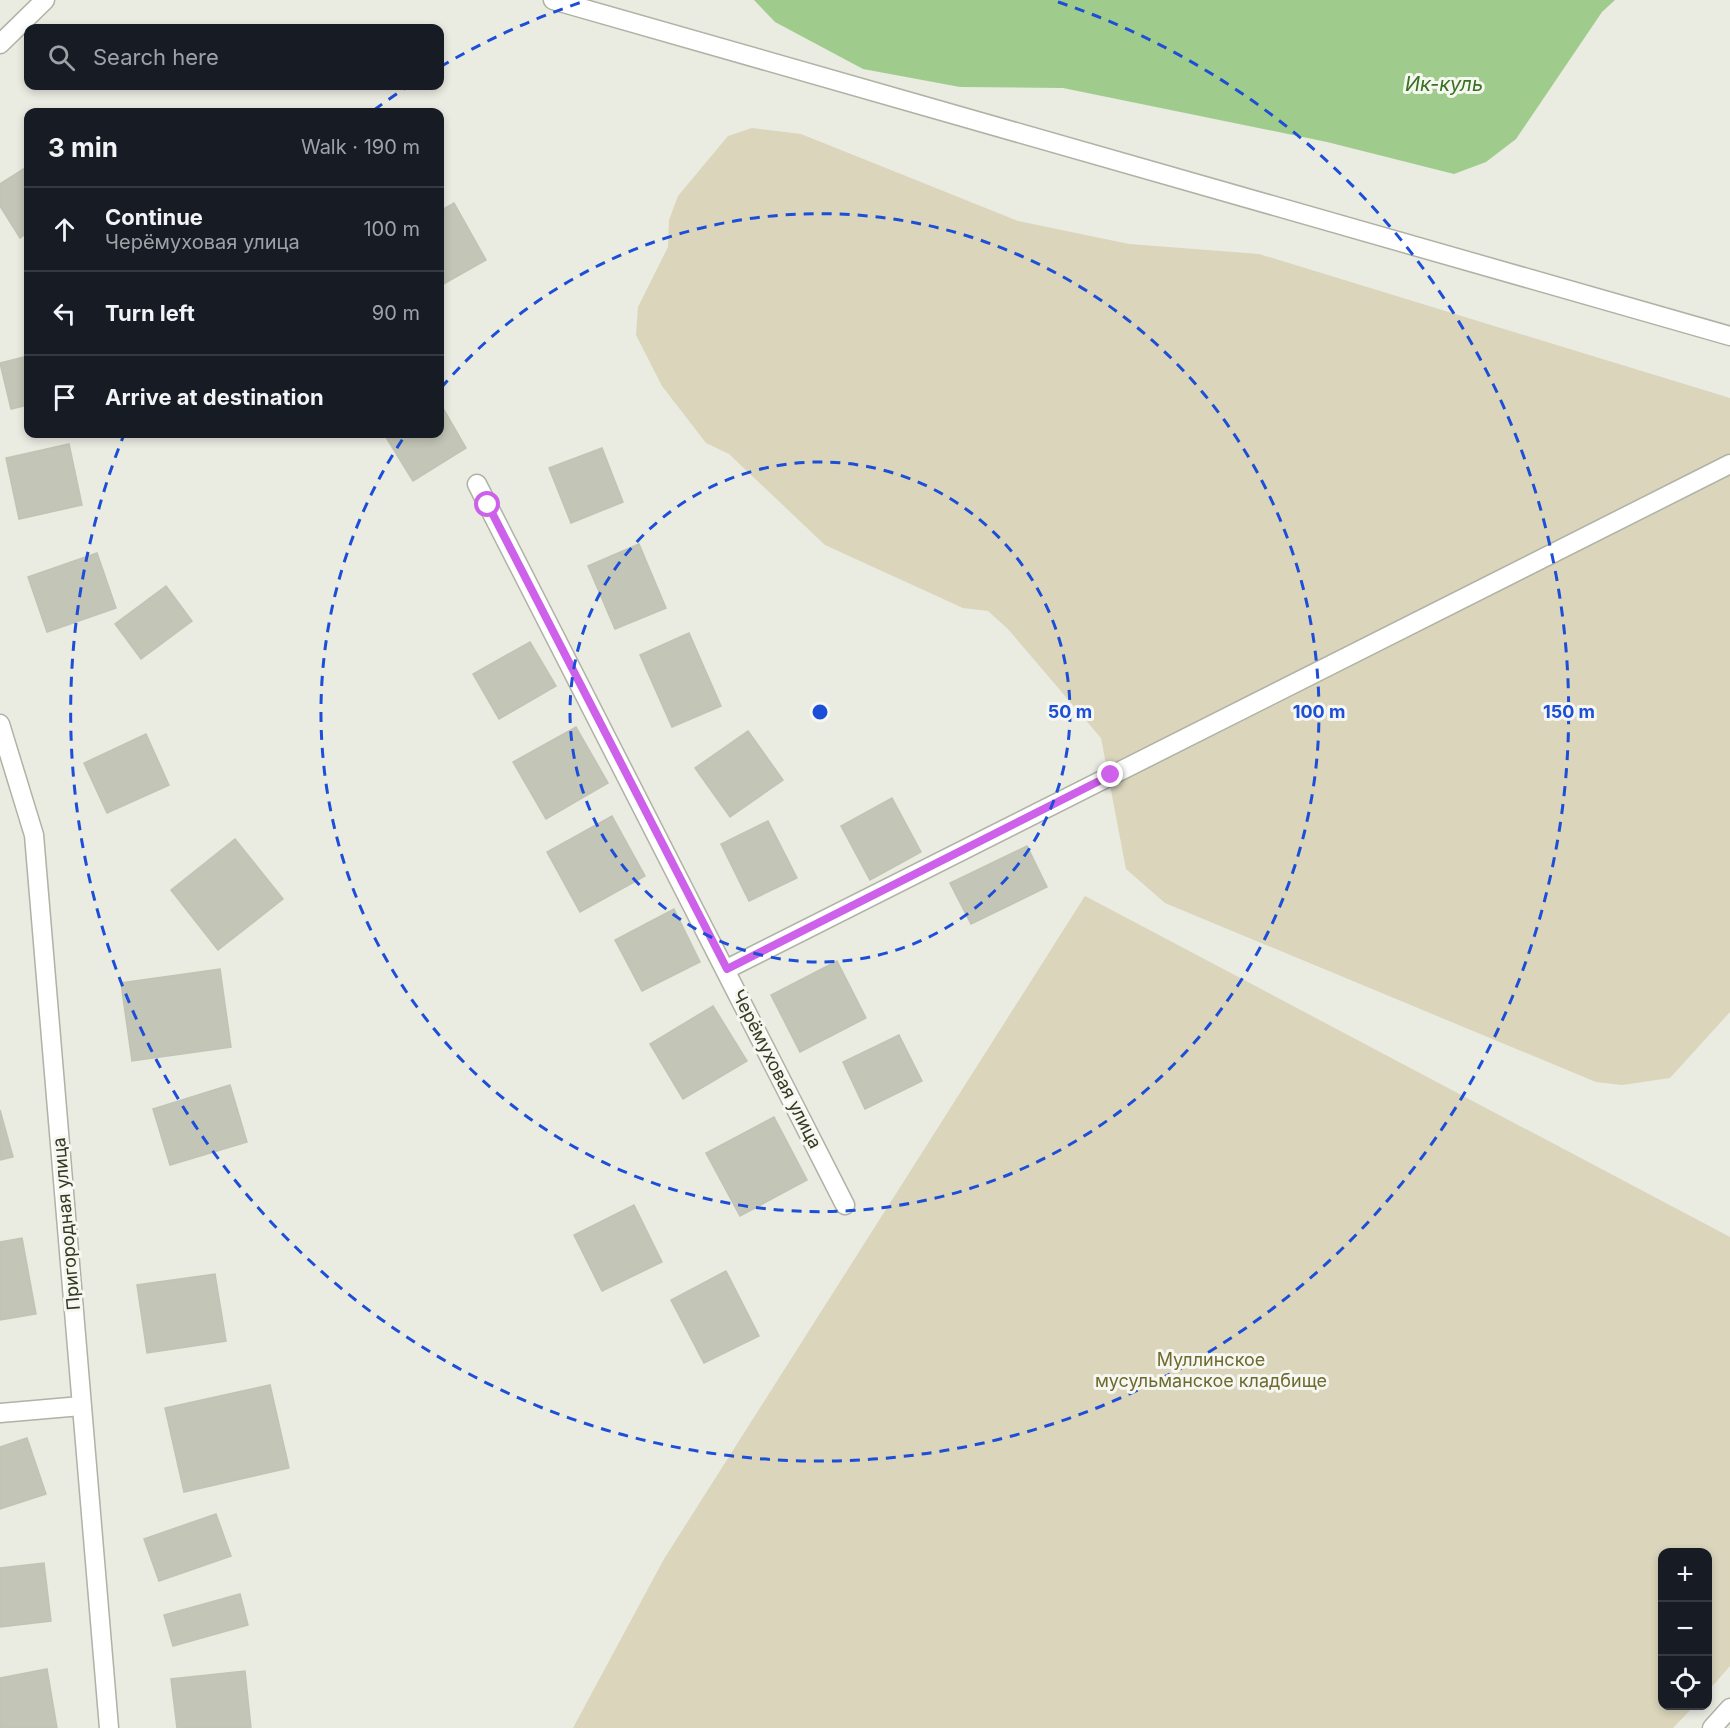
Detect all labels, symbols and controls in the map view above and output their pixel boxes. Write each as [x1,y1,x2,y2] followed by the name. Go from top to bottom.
[24,24,444,90] search box
[45,41,78,74] icon: search
[93,44,219,70] text: Search here
[1405,72,1483,96] water label: Ик-куль
[48,132,118,163] text: 3 min
[301,135,420,159] text: Walk · 190 m
[105,204,203,230] text: Continue
[48,213,81,246] icon: ahead
[363,217,420,241] text: 100 m
[105,230,300,254] text: Черёмуховая улица
[48,297,81,330] icon: left
[105,300,195,326] text: Turn left
[372,301,420,325] text: 90 m
[48,381,81,414] icon: arrive
[105,384,324,410] text: Arrive at destination
[474,491,500,517] route start
[1048,701,1092,722] text: 50 m
[1293,701,1345,722] text: 100 m
[1543,701,1595,722] text: 150 m
[810,702,830,722] centre of rings
[1097,761,1123,787] route end
[728,986,826,1152] street label: Черёмуховая улица
[48,1137,84,1311] street label: Пригородная улица
[1095,1349,1327,1391] park label: Муллинское мусульманское кладбище
[1658,1548,1712,1710] map controls
[1658,1548,1712,1602] button: +
[1658,1602,1712,1656] button: −
[1658,1656,1712,1710] button: locate

